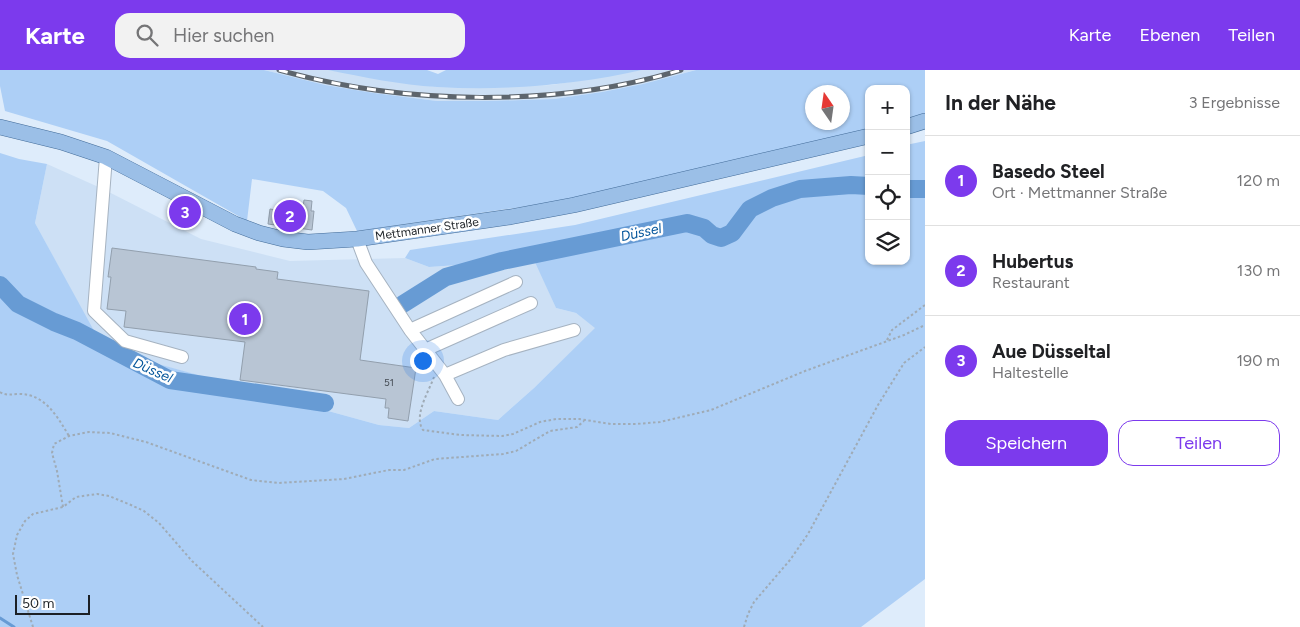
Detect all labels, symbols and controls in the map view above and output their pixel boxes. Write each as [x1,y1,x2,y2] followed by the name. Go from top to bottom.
[115,13,465,58] search box
[25,21,85,50] text: Karte
[133,21,161,49] icon: search
[173,24,274,47] text: Hier suchen
[1069,24,1111,46] text: Karte
[1139,24,1200,46] text: Ebenen
[1228,24,1275,46] text: Teilen
[805,85,850,130] north arrow
[865,85,910,265] map controls
[865,85,910,130] button: +
[945,90,1056,115] text: In der Nähe
[1189,93,1280,112] text: 3 Ergebnisse
[865,130,910,175] button: −
[992,160,1105,183] text: Basedo Steel
[958,171,964,190] text: 1
[1237,171,1280,190] text: 120 m
[865,175,910,220] button: locate
[992,183,1167,202] text: Ort · Mettmanner Straße
[169,193,201,231] pin: 3
[274,197,306,235] pin: 2
[374,215,480,243] street label: Mettmanner Straße
[619,220,664,245] water label: Düssel
[865,220,910,265] button: layers
[992,250,1073,273] text: Hubertus
[956,261,966,280] text: 2
[1237,261,1280,280] text: 130 m
[992,273,1070,292] text: Restaurant
[229,300,261,338] pin: 1
[992,340,1111,363] text: Aue Düsseltal
[410,348,436,374] your location
[957,351,965,370] text: 3
[1237,351,1280,370] text: 190 m
[130,354,176,387] water label: Düssel
[992,363,1068,382] text: Haltestelle
[384,376,394,389] house number: 51
[945,420,1108,466] button: Speichern
[1118,420,1280,466] button: Teilen
[15,592,90,615] scale bar
[22,595,54,612] text: 50 m

